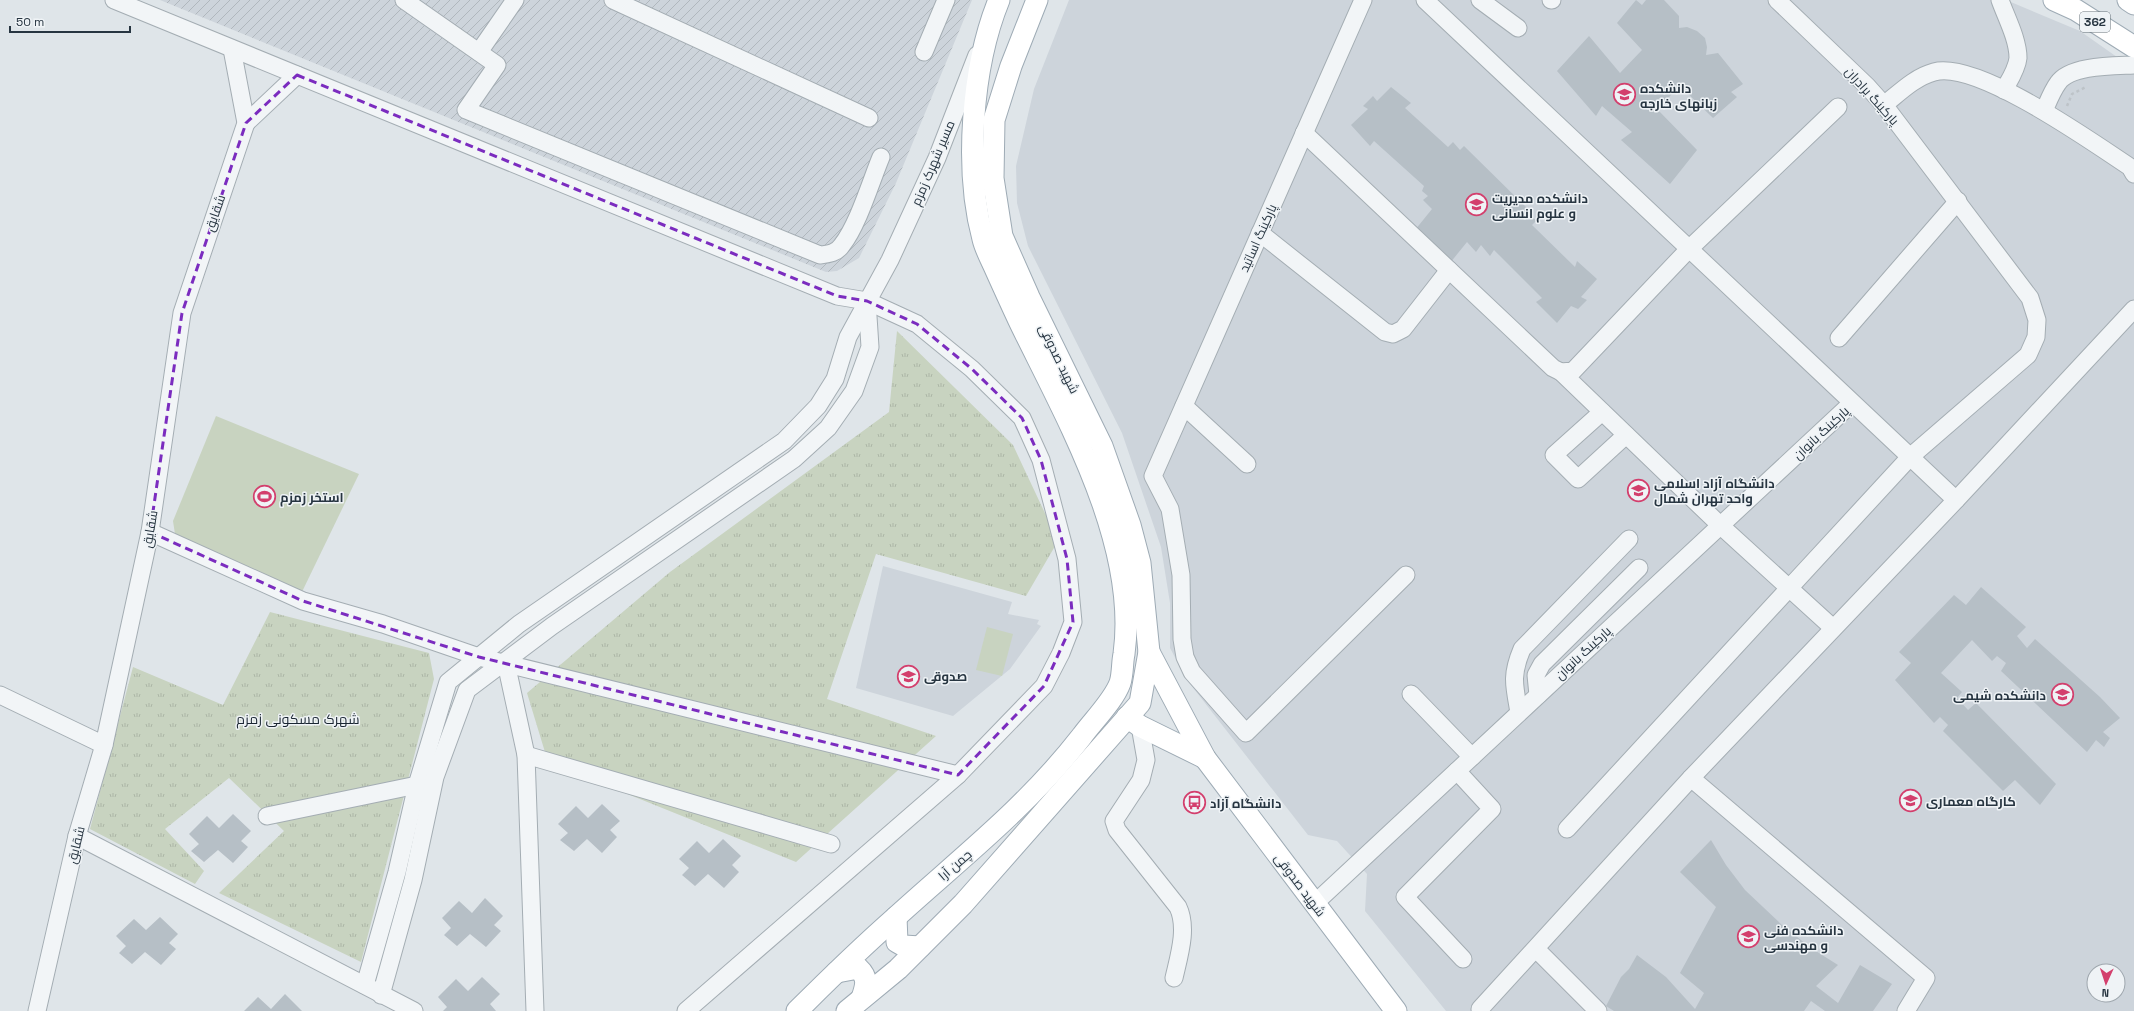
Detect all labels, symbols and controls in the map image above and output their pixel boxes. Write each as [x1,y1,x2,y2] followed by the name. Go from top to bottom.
[10,8,130,34] scale bar
[2080,12,2110,32] road number: 362
[16,14,44,30] text: 50 m
[1840,63,1903,130] street label: پارکینگ برادران
[1640,80,1717,112] place label: دانشکده زبانهای خارجه
[1611,82,1637,108] school or university icon: دانشکده زبانهای خارجه
[907,118,960,209] street label: مسیر شهرک زمزم
[1492,190,1588,223] place label: دانشکده مدیریت و علوم انسانی
[201,192,229,234] street label: شقایق
[1463,192,1489,218] school or university icon: دانشکده مدیریت و علوم انسانی
[1235,201,1282,275] street label: پارکینگ اساتید
[1035,322,1083,396] street label: شهید صدوقی
[1789,402,1854,464] street label: پارکینگ بانوان
[1654,475,1775,507] place label: دانشگاه آزاد اسلامی واحد تهران شمال
[1625,477,1651,503] school or university icon: دانشگاه آزاد اسلامی واحد تهران شمال
[252,484,278,510] sports icon: استخر زمزم
[280,489,344,507] place label: استخر زمزم
[138,509,162,549] street label: شقایق
[1551,622,1616,684] street label: پارکینگ بانوان
[896,663,922,689] school or university icon: صدوقی
[924,668,967,685] place label: صدوقی
[2049,682,2075,708] school or university icon: دانشکده شیمی
[1953,687,2046,704] place label: دانشکده شیمی
[236,710,360,729] district label: شهرک مسکونی زمزم
[1897,788,1923,814] school or university icon: کارگاه معماری
[1182,790,1208,816] bus stop icon: دانشگاه آزاد
[1926,793,2016,810] place label: کارگاه معماری
[1210,795,1281,812] place label: دانشگاه آزاد
[63,825,89,865] street label: شقایق
[935,846,976,885] street label: چمن آرا
[1271,850,1329,920] street label: شهید صدوقی
[1764,922,1843,954] place label: دانشکده فنی و مهندسی
[1735,924,1761,950] school or university icon: دانشکده فنی و مهندسی
[2086,963,2126,1003] north arrow
[2101,986,2110,1000] text: N

